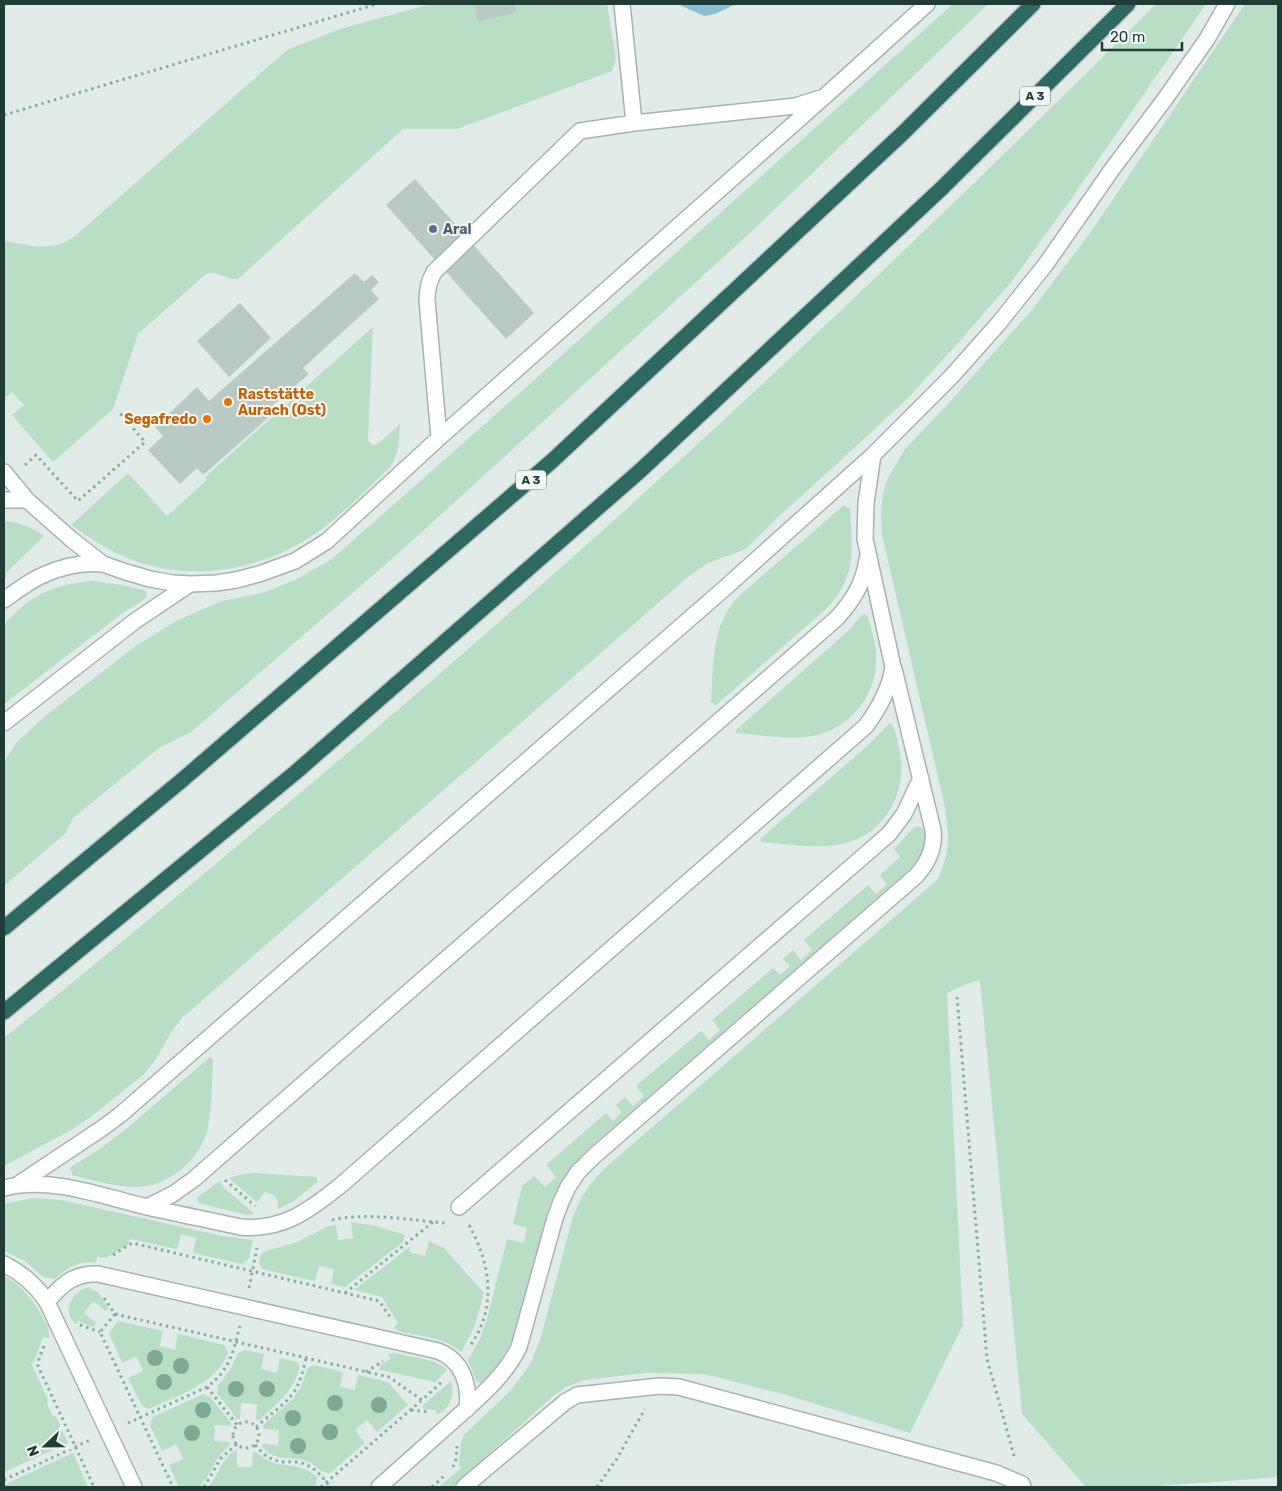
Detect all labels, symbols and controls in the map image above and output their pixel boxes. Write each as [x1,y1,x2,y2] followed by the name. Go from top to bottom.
[1102,20,1182,52] scale bar
[1110,28,1145,46] text: 20 m
[1020,86,1050,105] road number: A 3
[443,221,472,238] place label: Aral
[427,223,439,235] marker: Aral
[238,386,326,419] place label: Raststätte Aurach (Ost)
[222,396,234,408] marker: Raststätte Aurach (Ost)
[124,411,197,428] place label: Segafredo
[201,413,213,425] marker: Segafredo
[516,470,546,490] road number: A 3
[20,1421,70,1471] north arrow
[24,1443,43,1459] text: N

